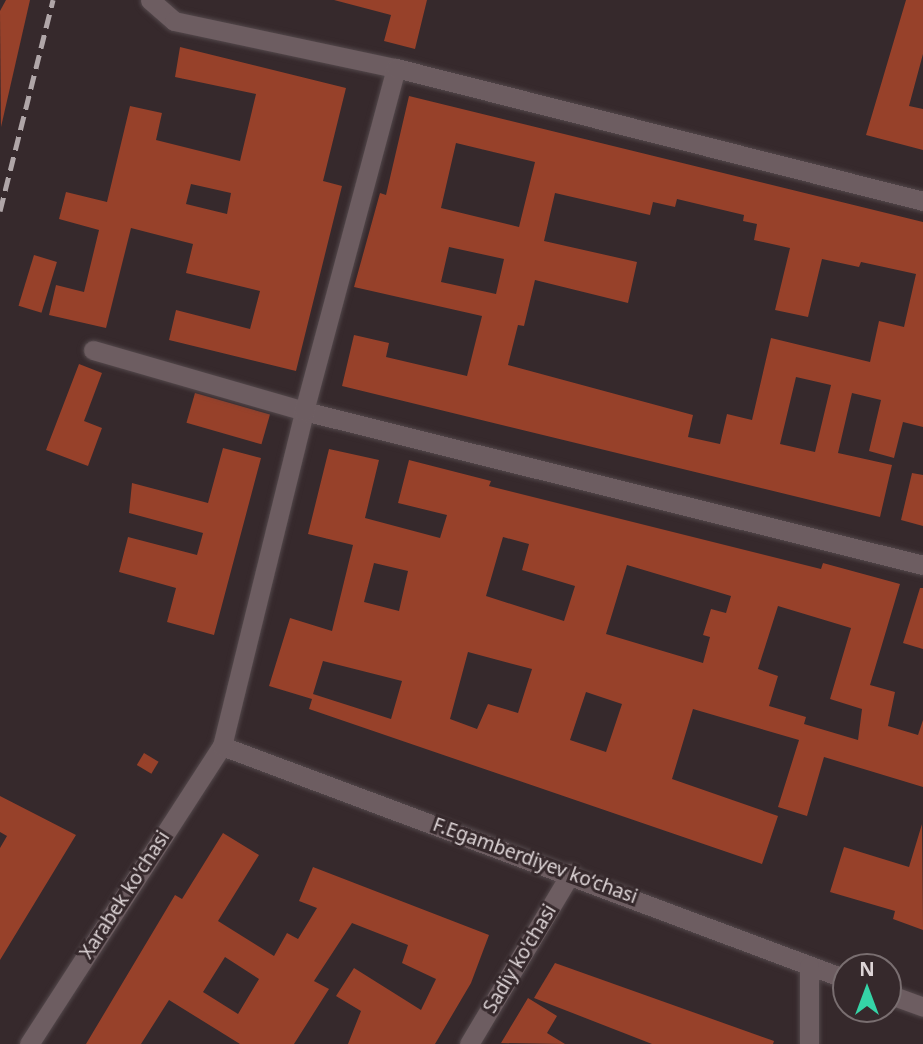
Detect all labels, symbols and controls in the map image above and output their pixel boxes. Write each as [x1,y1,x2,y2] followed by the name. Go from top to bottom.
[430,813,640,909] street label: F.Egamberdiyev kо‘chasi
[75,827,175,963] street label: Xarabek ko'chasi
[479,901,561,1017] street label: Sadiy ko'chasi
[832,953,902,1023] north arrow
[859,956,875,982] text: N

